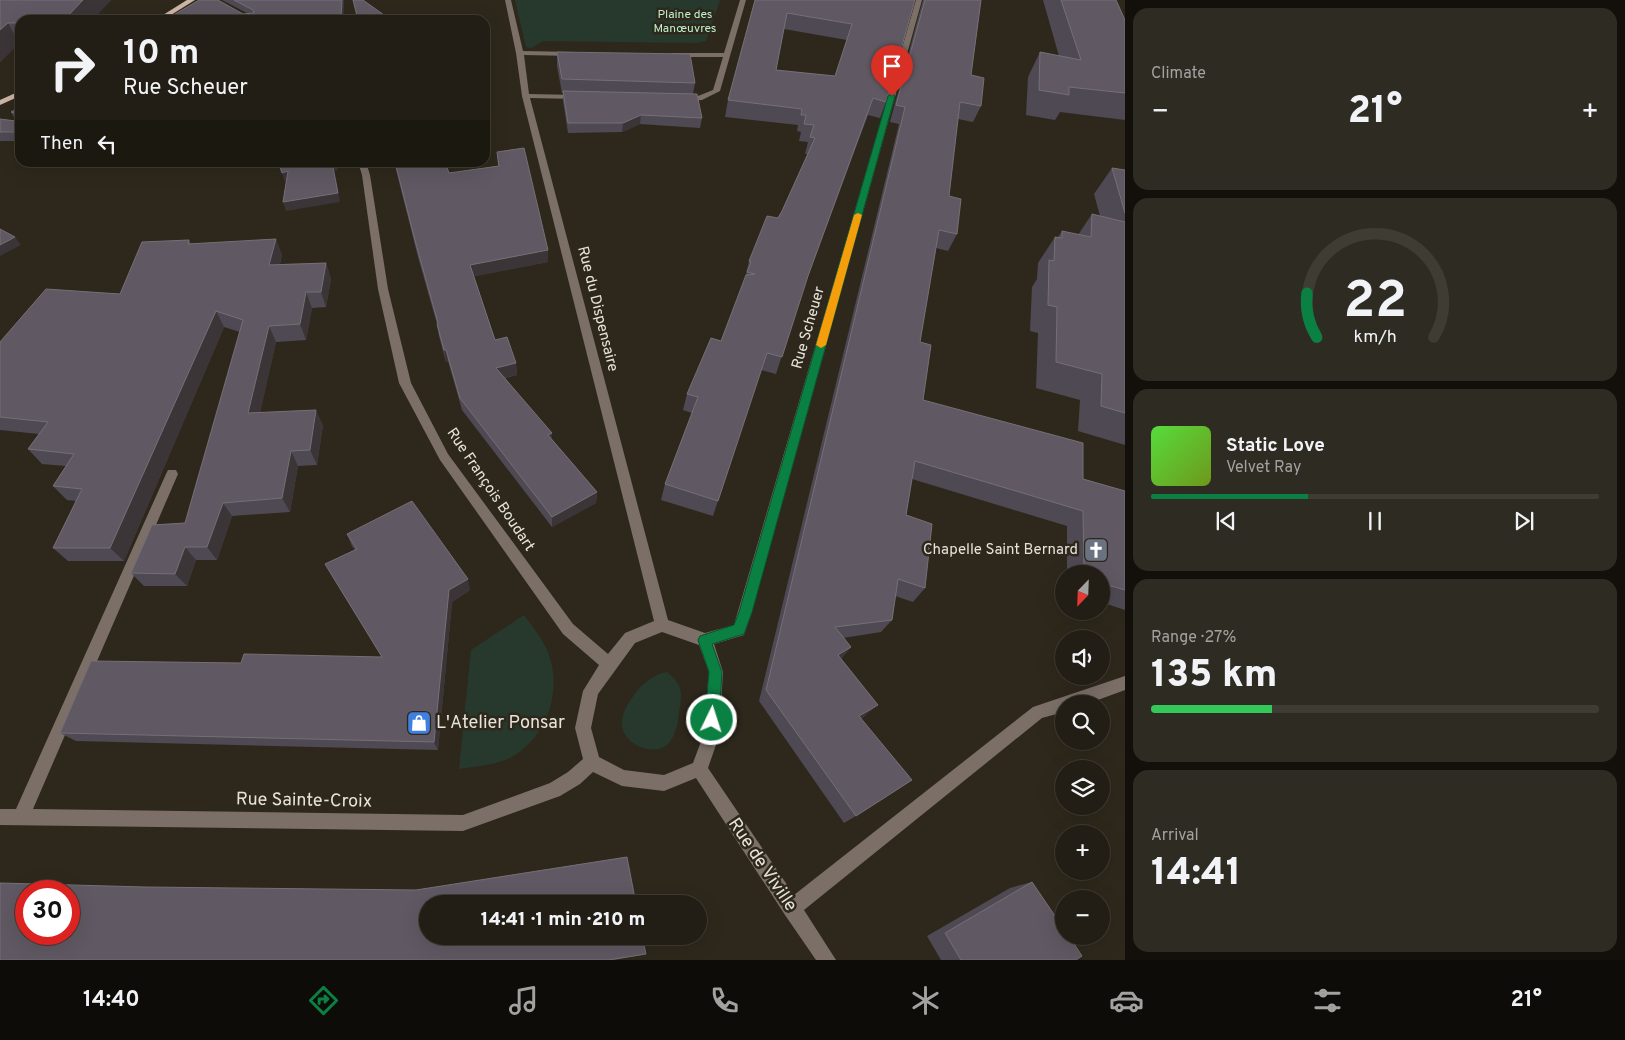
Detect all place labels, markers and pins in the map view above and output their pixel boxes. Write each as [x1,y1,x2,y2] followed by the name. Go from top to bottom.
[871,45,913,96] pin
[1083,537,1109,563] church icon: Chapelle Saint Bernard
[923,541,1078,560] place label: Chapelle Saint Bernard
[406,710,432,736] shop icon: L'Atelier Ponsar
[436,712,565,735] place label: L'Atelier Ponsar

